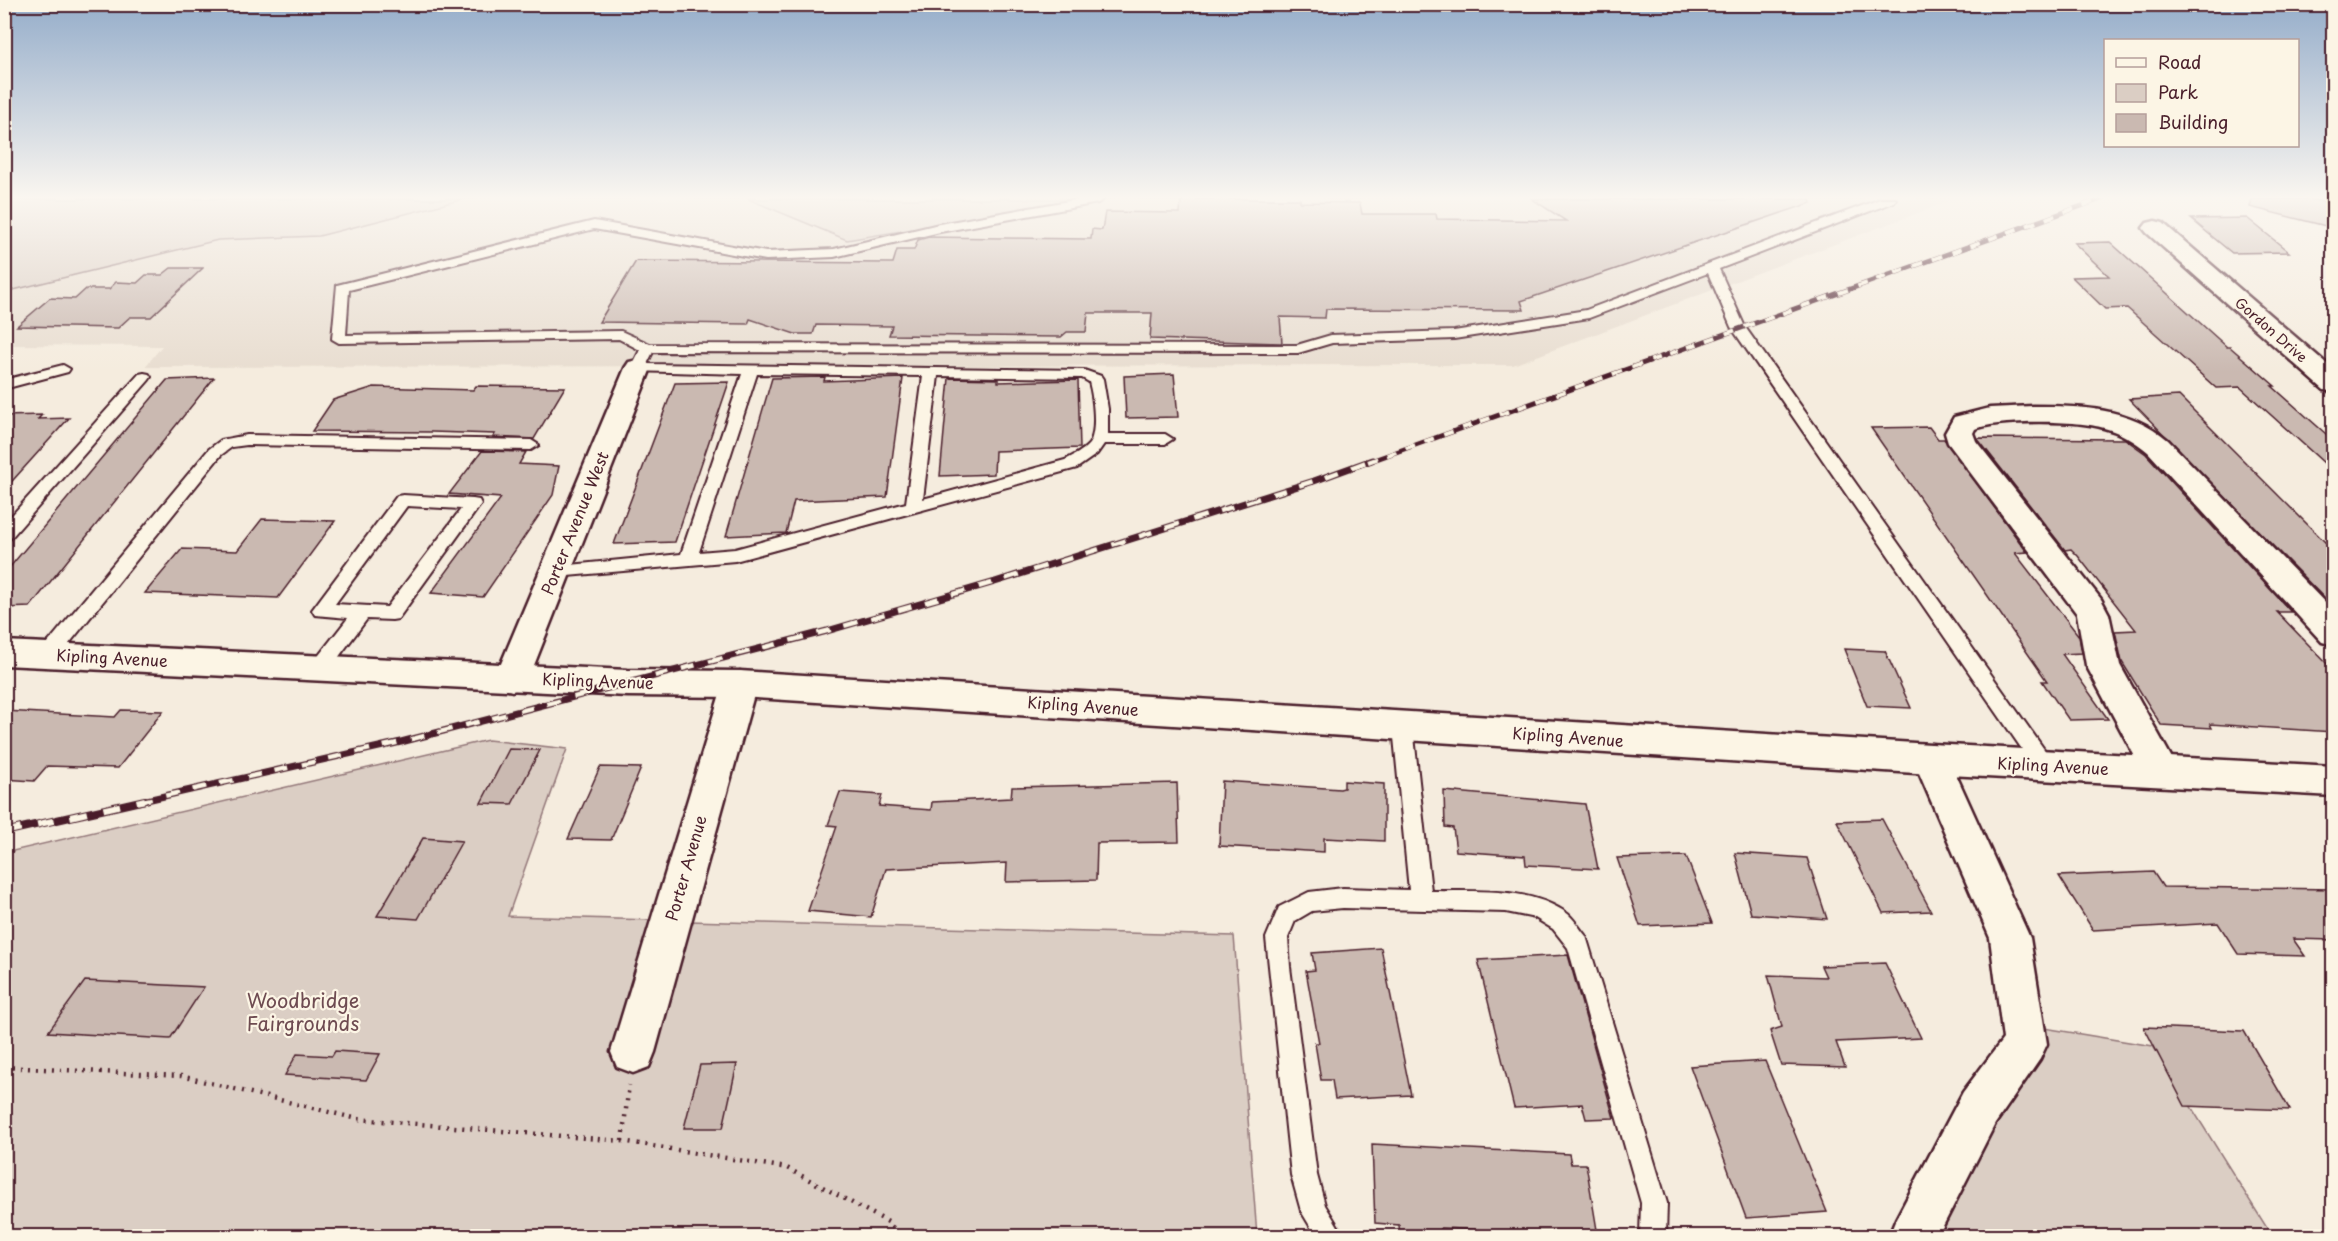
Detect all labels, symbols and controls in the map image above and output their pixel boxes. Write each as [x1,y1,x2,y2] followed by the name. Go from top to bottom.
[2104,39,2299,147] legend
[2158,48,2202,75] text: Road
[2158,78,2198,105] text: Park
[2158,108,2228,135] text: Building
[2231,292,2312,367] street label: Gordon Drive
[534,447,614,598] street label: Porter Avenue West
[56,642,169,672] street label: Kipling Avenue
[542,666,655,694] street label: Kipling Avenue
[1027,689,1140,721] street label: Kipling Avenue
[1512,720,1625,752] street label: Kipling Avenue
[1997,750,2110,780] street label: Kipling Avenue
[658,812,712,923] street label: Porter Avenue
[247,985,359,1038] park label: Woodbridge Fairgrounds

